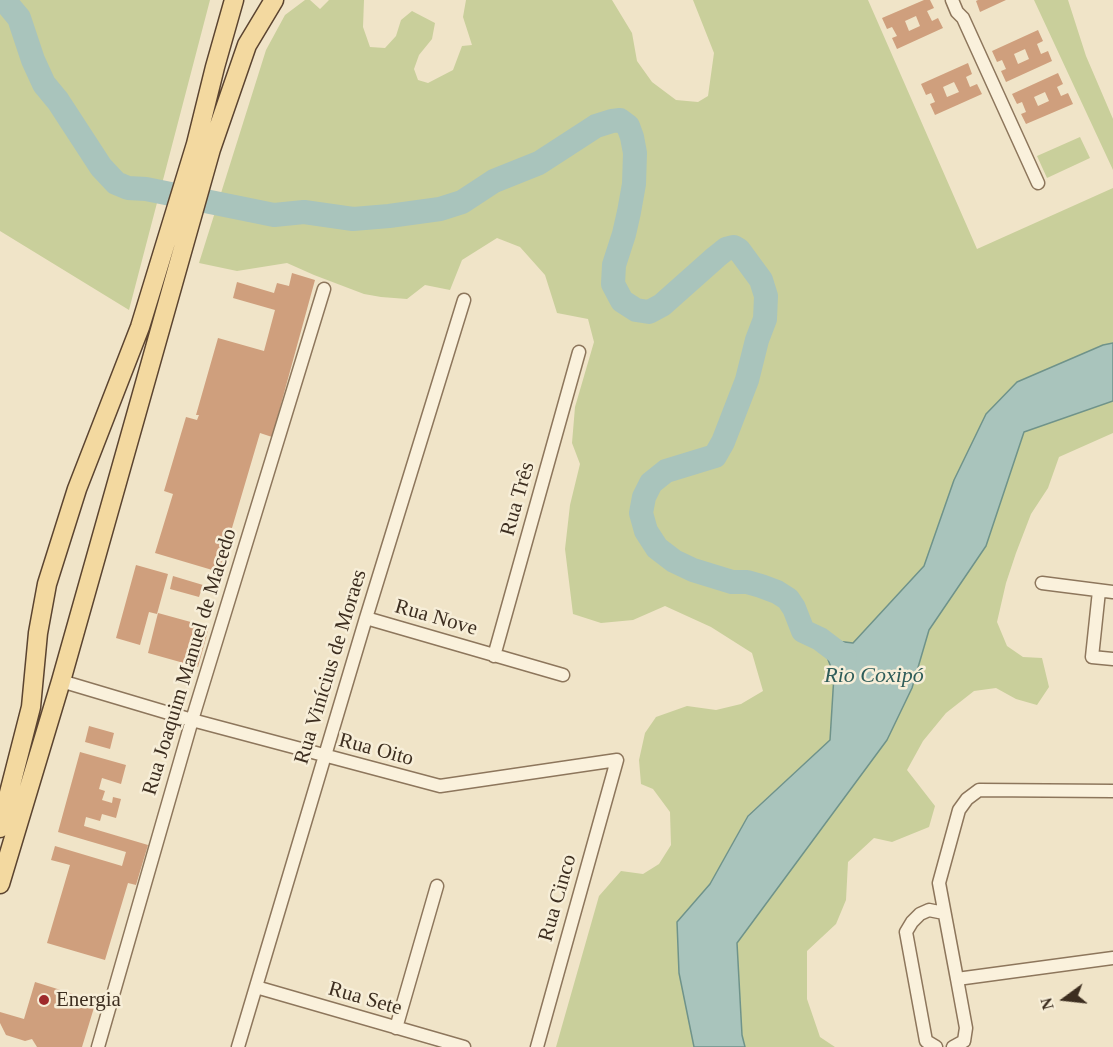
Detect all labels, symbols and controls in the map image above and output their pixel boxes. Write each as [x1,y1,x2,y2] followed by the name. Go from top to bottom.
[495,459,541,539] street label: Rua Três
[137,526,243,798] street label: Rua Joaquim Manuel de Macedo
[289,567,373,767] street label: Rua Vinícius de Moraes
[392,594,480,642] street label: Rua Nove
[824,663,924,689] water label: Rio Coxipó
[336,728,416,772] street label: Rua Oito
[534,852,582,944] street label: Rua Cinco
[1035,969,1095,1029] north arrow
[325,977,405,1021] street label: Rua Sete
[56,987,121,1013] place label: Energia
[37,993,51,1007] marker: Energia
[1037,996,1057,1012] text: N

